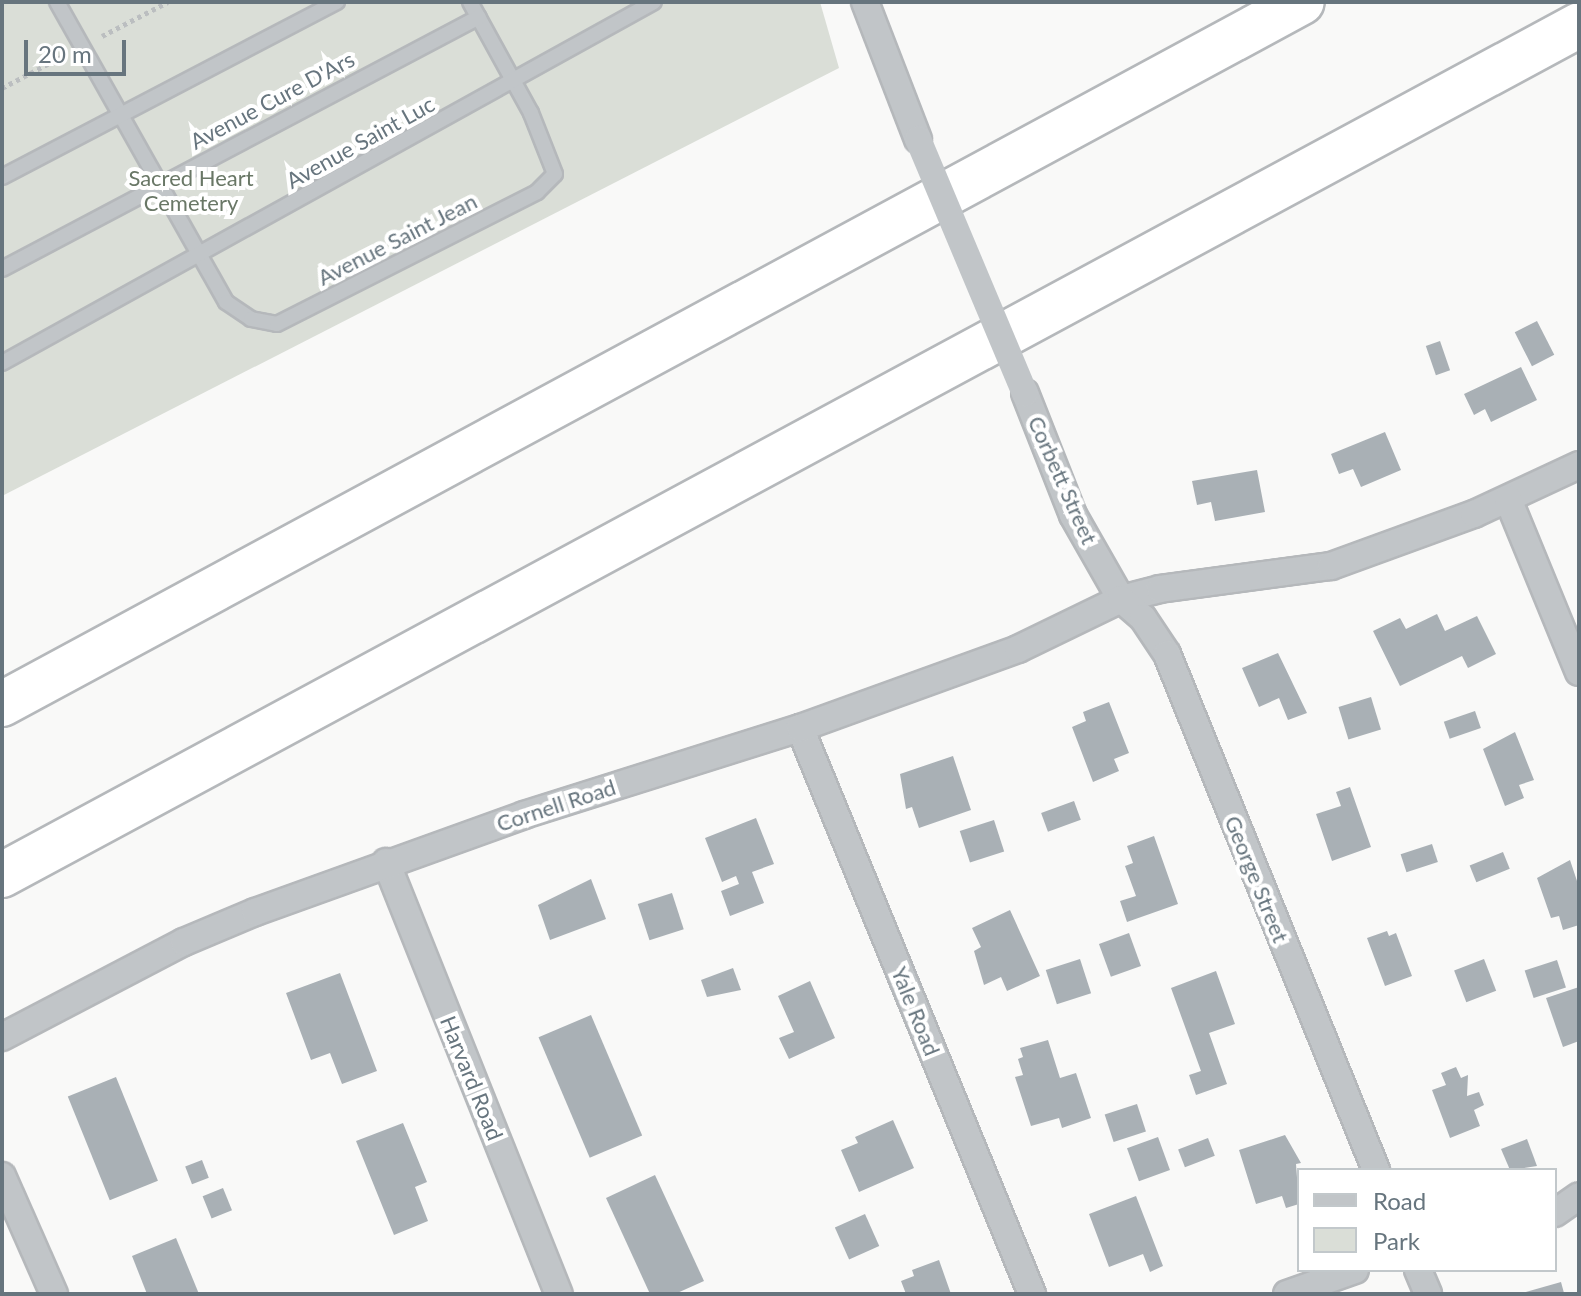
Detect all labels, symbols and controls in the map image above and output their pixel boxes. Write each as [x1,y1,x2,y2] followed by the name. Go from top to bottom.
[28,24,130,74] scale bar
[38,39,92,68] text: 20 m
[185,46,359,154] street label: Avenue Cure D'Ars
[281,90,439,194] street label: Avenue Saint Luc
[128,164,254,216] park label: Sacred Heart Cemetery
[313,187,481,291] street label: Avenue Saint Jean
[1023,412,1103,548] street label: Corbett Street
[493,773,619,837] street label: Cornell Road
[1220,812,1294,946] street label: George Street
[886,963,946,1059] street label: Yale Road
[435,1012,509,1144] street label: Harvard Road
[1297,1168,1557,1272] legend
[1373,1186,1426,1215] text: Road
[1373,1226,1420,1255] text: Park

